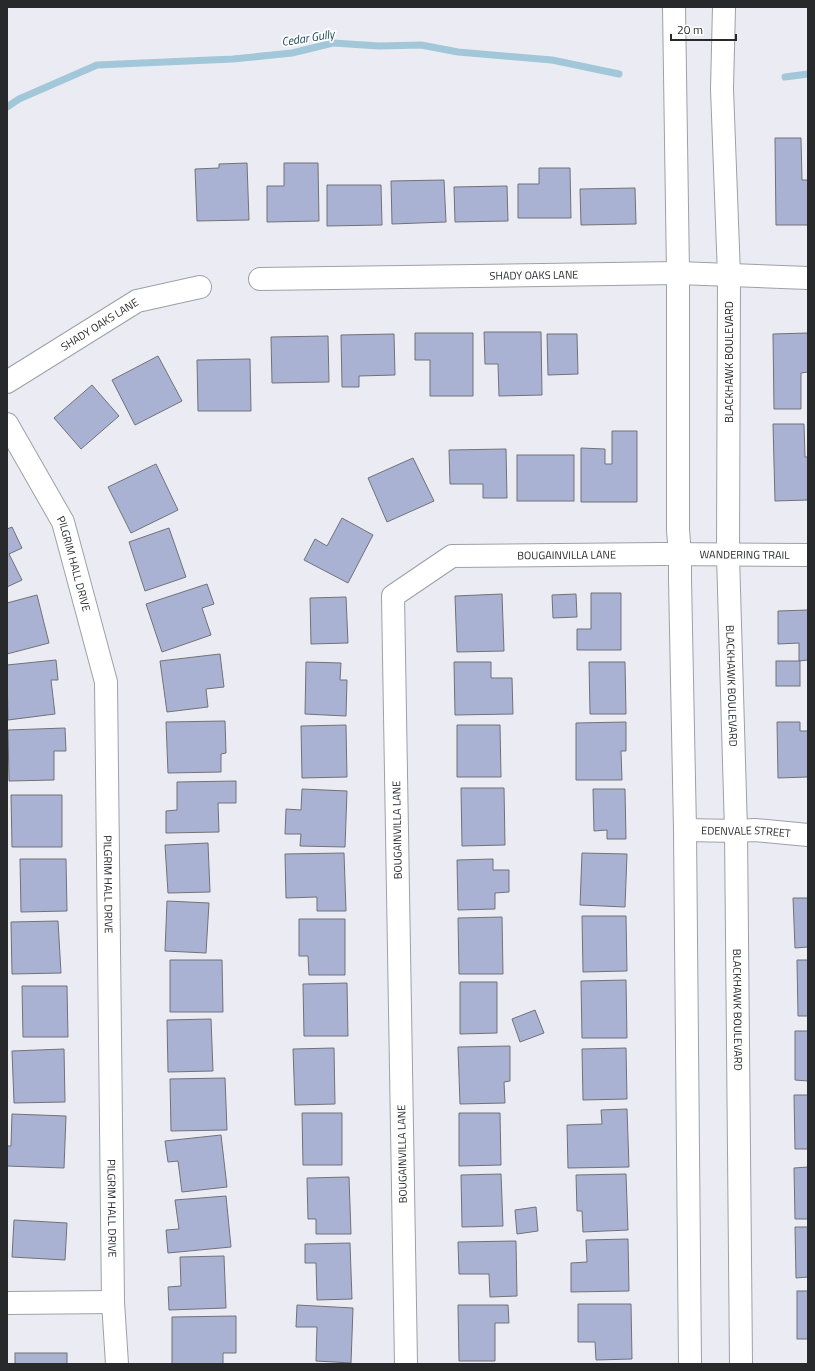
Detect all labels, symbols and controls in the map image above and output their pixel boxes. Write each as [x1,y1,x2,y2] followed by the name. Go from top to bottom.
[671,16,736,42] scale bar
[677,20,703,39] text: 20 m
[280,24,337,51] water label: Cedar Gully
[489,266,578,284] street label: SHADY OAKS LANE
[58,294,141,355] street label: SHADY OAKS LANE
[721,301,737,423] street label: BLACKHAWK BOULEVARD
[53,513,95,613] street label: PILGRIM HALL DRIVE
[517,546,616,563] street label: BOUGAINVILLA LANE
[700,546,790,563] street label: WANDERING TRAIL
[722,625,742,747] street label: BLACKHAWK BOULEVARD
[388,781,406,879] street label: BOUGAINVILLA LANE
[701,822,792,841] street label: EDENVALE STREET
[100,835,117,934] street label: PILGRIM HALL DRIVE
[729,949,746,1071] street label: BLACKHAWK BOULEVARD
[393,1105,411,1203] street label: BOUGAINVILLA LANE
[103,1159,120,1258] street label: PILGRIM HALL DRIVE

